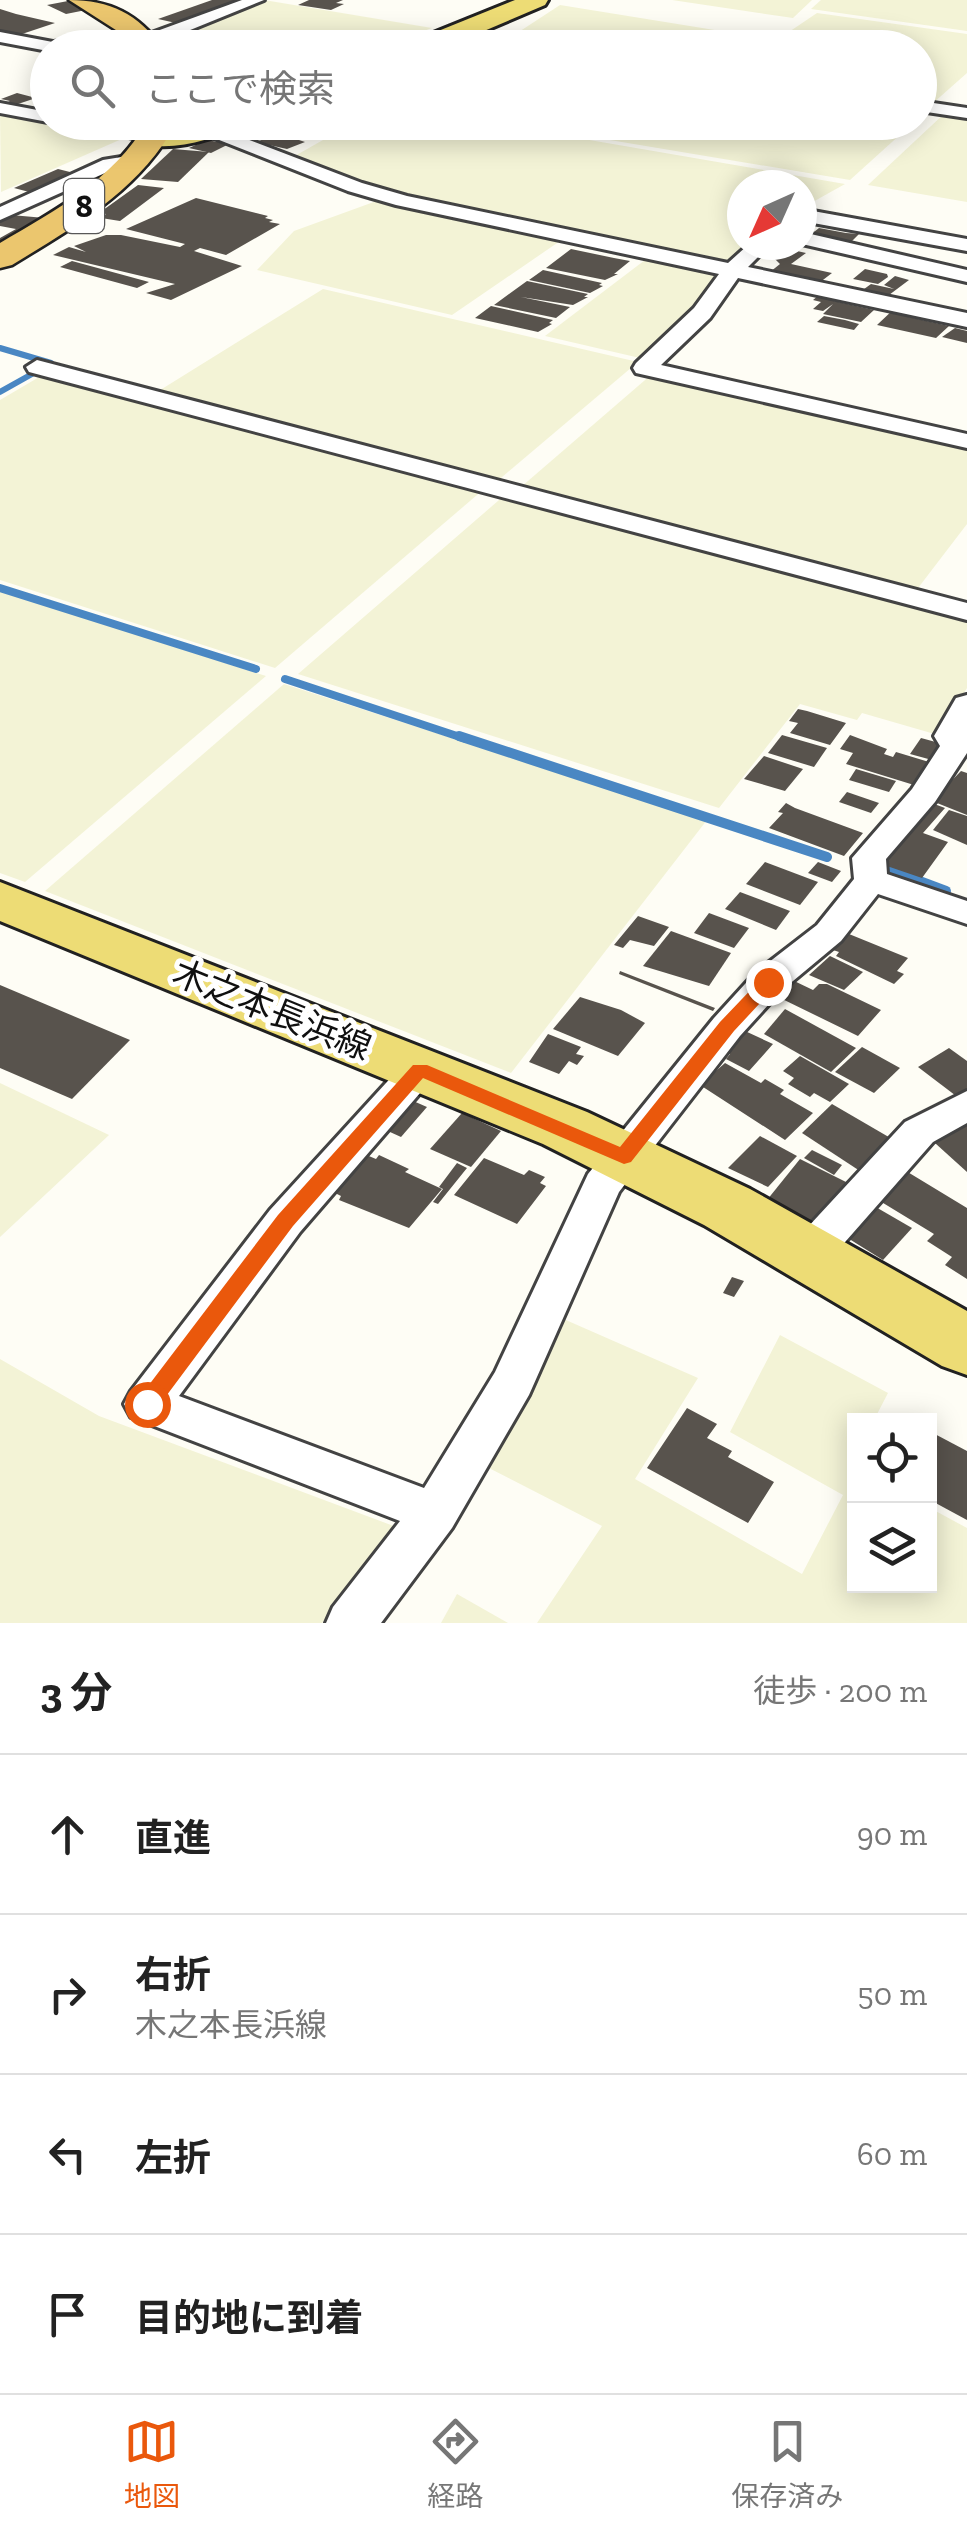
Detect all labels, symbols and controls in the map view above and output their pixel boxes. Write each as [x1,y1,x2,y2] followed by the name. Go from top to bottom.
[30,30,937,140] search box
[65,58,120,113] icon: search
[145,66,335,112] text: ここで検索
[727,170,817,260] north arrow
[64,179,104,233] road number: 8
[167,951,377,1069] street label: 木之本長浜線
[746,960,792,1006] route end
[125,1382,171,1428] route start
[847,1413,937,1593] map controls
[847,1413,937,1503] button: locate
[847,1503,937,1593] button: layers
[40,1667,112,1718] text: 3 分
[753,1672,927,1710] text: 徒歩 · 200 m
[40,1807,95,1862] icon: ahead
[135,1815,211,1861] text: 直進
[857,1815,927,1853] text: 90 m
[135,1952,211,1998] text: 右折
[40,1967,95,2022] icon: right
[857,1975,927,2013] text: 50 m
[135,2006,327,2044] text: 木之本長浜線
[40,2127,95,2182] icon: left
[135,2135,211,2181] text: 左折
[857,2135,927,2173] text: 60 m
[40,2287,95,2342] icon: arrive
[135,2295,363,2341] text: 目的地に到着
[124,2414,180,2514] tab: 地図
[427,2414,483,2514] tab: 経路
[731,2414,843,2514] tab: 保存済み

